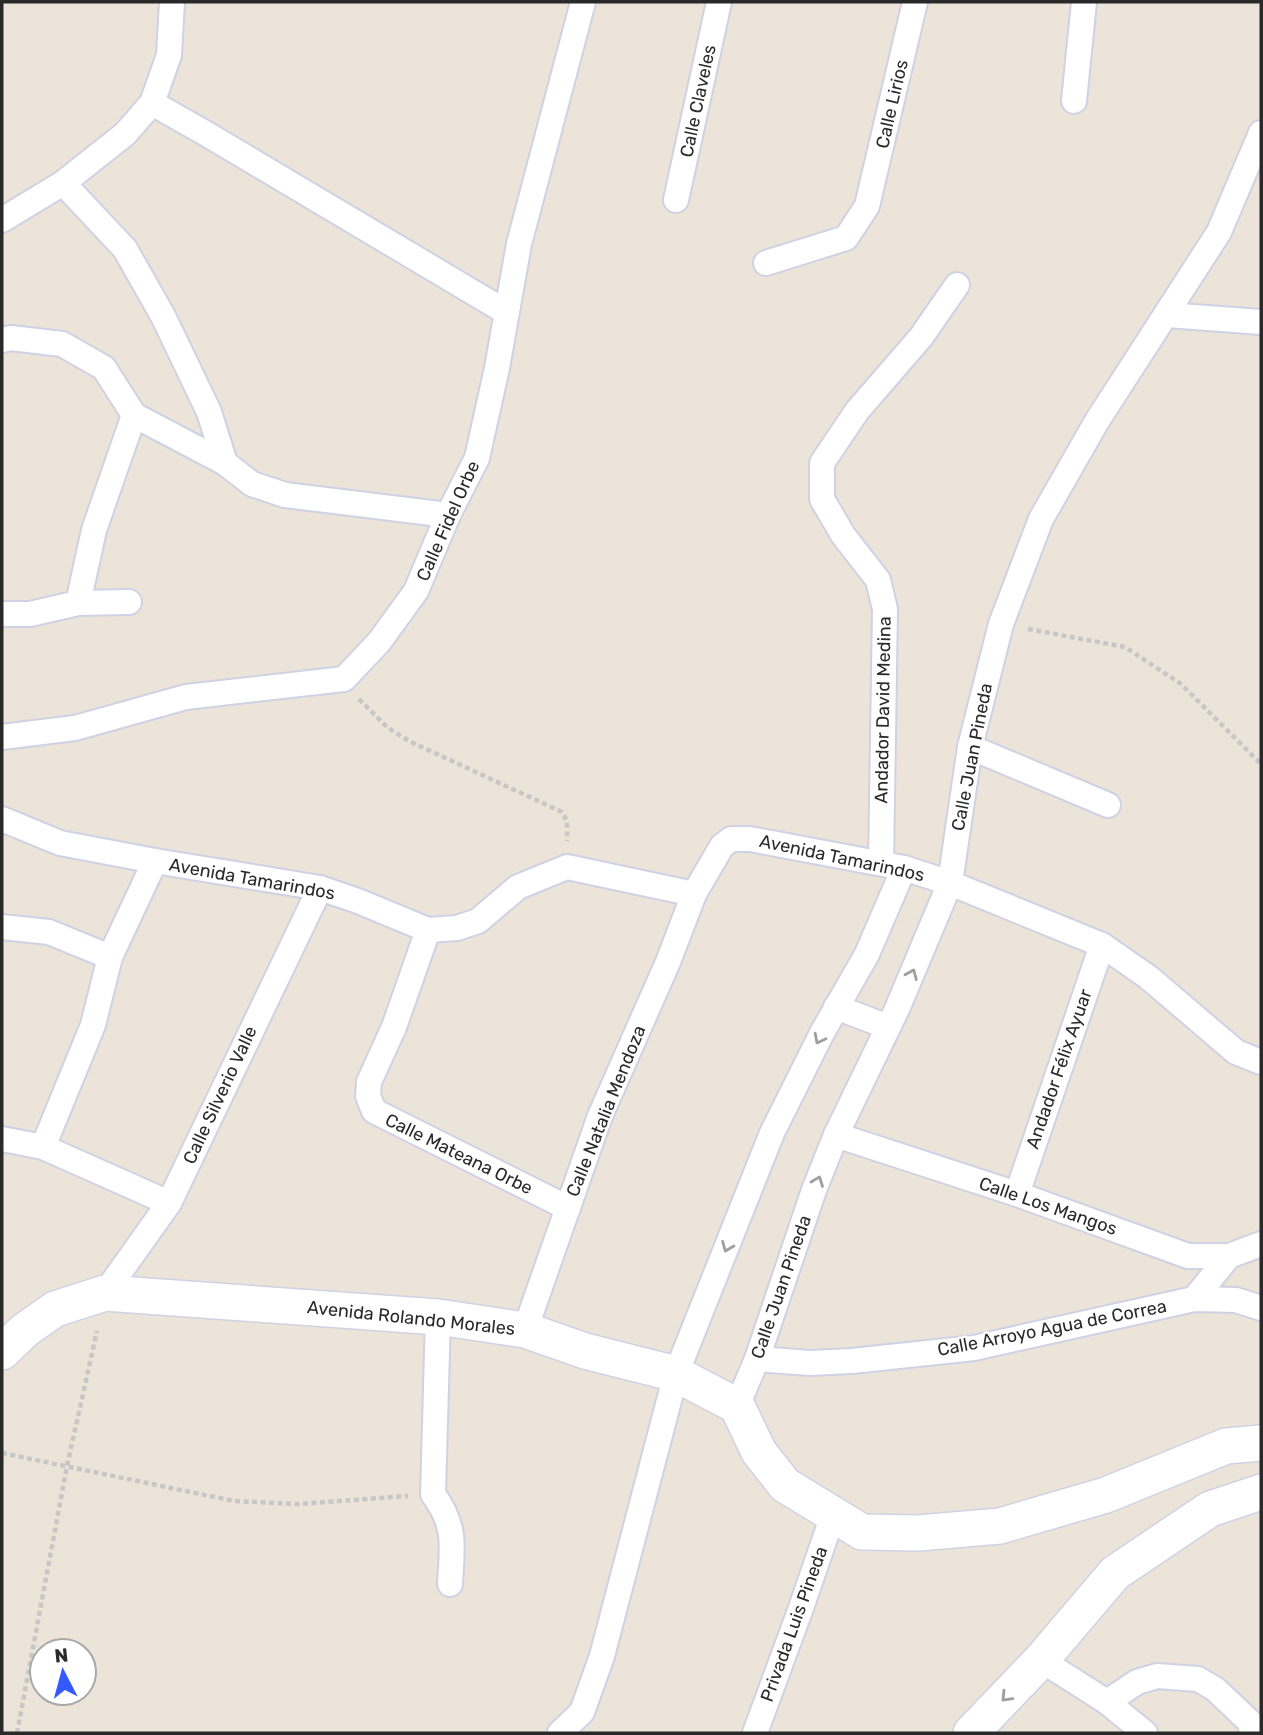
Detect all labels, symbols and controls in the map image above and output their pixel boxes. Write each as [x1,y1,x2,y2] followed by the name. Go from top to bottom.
[675,43,721,159] street label: Calle Claveles
[871,57,913,151] street label: Calle Lirios
[412,457,484,585] street label: Calle Fidel Orbe
[870,616,896,804] street label: Andador David Medina
[947,681,997,833] street label: Calle Juan Pineda
[758,830,926,886] street label: Avenida Tamarindos
[167,854,337,904] street label: Avenida Tamarindos
[904,968,918,981] one-way arrow
[1021,986,1097,1152] street label: Andador Félix Ayuar
[178,1022,262,1168] street label: Calle Silverio Valle
[562,1022,650,1200] street label: Calle Natalia Mendoza
[813,1032,827,1044] one-way arrow
[382,1109,536,1199] street label: Calle Mateana Orbe
[976,1172,1120,1240] street label: Calle Los Mangos
[810,1175,824,1187] one-way arrow
[746,1212,816,1362] street label: Calle Juan Pineda
[722,1240,736,1252] one-way arrow
[936,1295,1168,1361] street label: Calle Arroyo Agua de Correa
[306,1296,516,1340] street label: Avenida Rolando Morales
[756,1543,832,1705] street label: Privada Luis Pineda
[28,1637,98,1707] north arrow
[53,1643,69,1668] text: N
[1001,1689,1014,1702] one-way arrow

